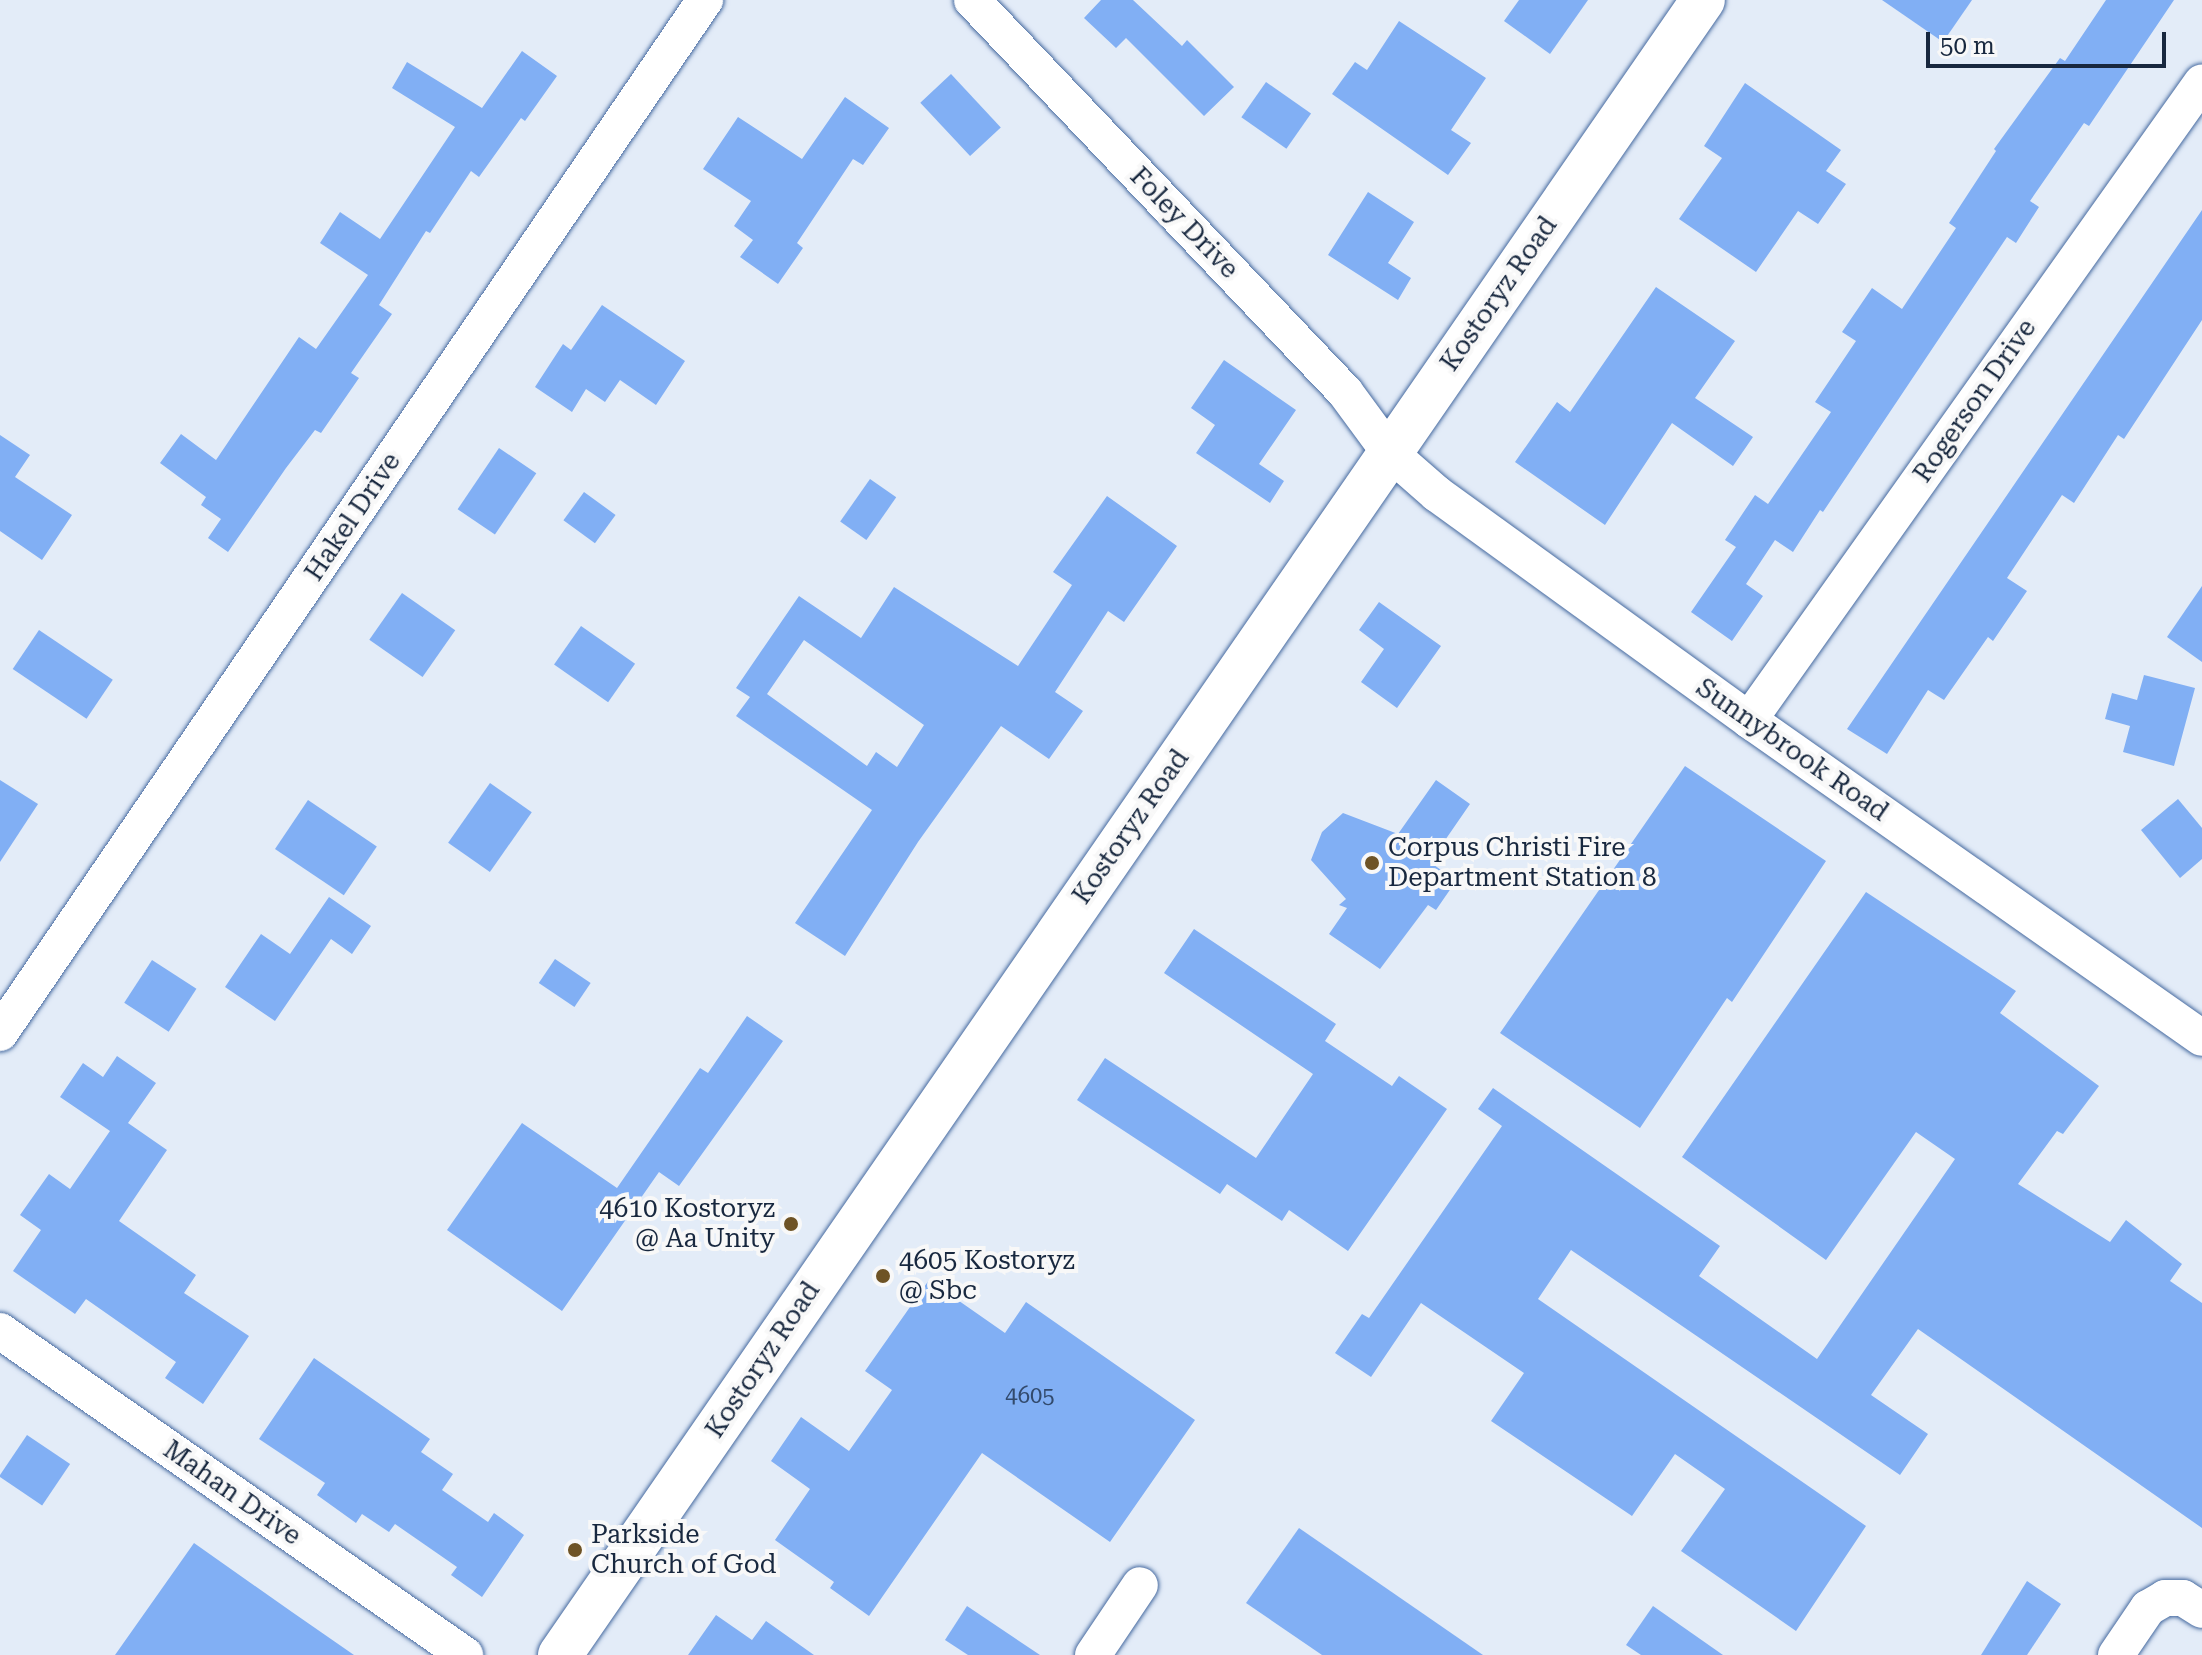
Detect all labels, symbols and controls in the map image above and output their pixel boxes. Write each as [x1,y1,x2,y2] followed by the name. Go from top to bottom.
[1930,16,2170,66] scale bar
[1940,32,1995,60] text: 50 m
[1123,161,1245,285] street label: Foley Drive
[1434,211,1564,377] street label: Kostoryz Road
[1907,313,2043,489] street label: Rogerson Drive
[299,447,407,587] street label: Hakel Drive
[1690,672,1894,828] street label: Sunnybrook Road
[1066,744,1196,910] street label: Kostoryz Road
[1388,832,1656,894] place label: Corpus Christi Fire Department Station 8
[1363,854,1381,872] marker: Corpus Christi Fire Department Station 8
[599,1193,775,1254] place label: 4610 Kostoryz @ Aa Unity
[782,1215,800,1233] marker: 4610 Kostoryz @ Aa Unity
[899,1245,1075,1306] place label: 4605 Kostoryz @ Sbc
[874,1267,892,1285] marker: 4605 Kostoryz @ Sbc
[699,1276,827,1444] street label: Kostoryz Road
[1005,1383,1055,1409] house number: 4605
[157,1434,307,1552] street label: Mahan Drive
[591,1519,776,1580] place label: Parkside Church of God
[566,1541,584,1559] marker: Parkside Church of God

